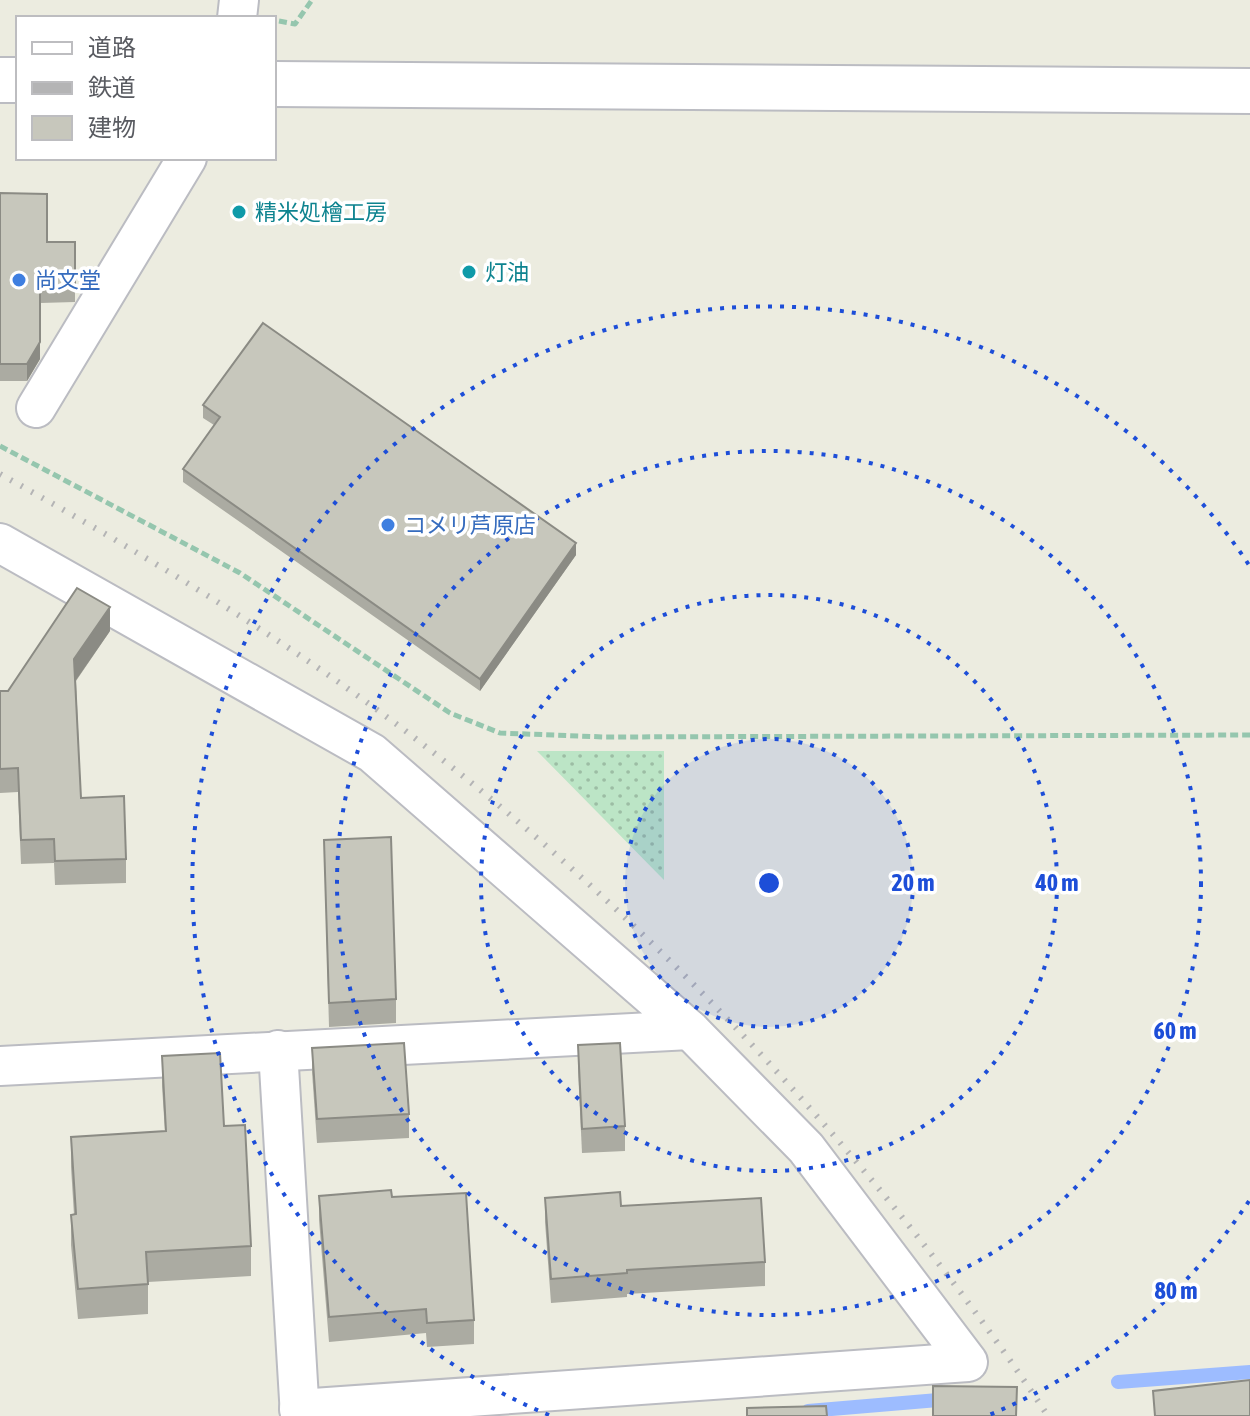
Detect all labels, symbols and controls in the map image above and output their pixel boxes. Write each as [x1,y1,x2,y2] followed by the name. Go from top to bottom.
[16,16,276,160] legend
[88,34,136,61] text: 道路
[88,74,136,101] text: 鉄道
[88,114,136,141] text: 建物
[255,199,387,225] place label: 精米処檜工房
[230,203,248,221] marker: 精米処檜工房
[485,259,529,285] place label: 灯油
[460,263,478,281] marker: 灯油
[35,267,101,293] place label: 尚文堂
[10,271,28,289] marker: 尚文堂
[404,512,536,538] place label: コメリ芦原店
[379,516,397,534] marker: コメリ芦原店
[755,869,783,897] centre of rings
[891,869,935,896] text: 20 m
[1034,869,1079,896] text: 40 m
[1153,1017,1197,1044] text: 60 m
[1154,1277,1198,1304] text: 80 m

